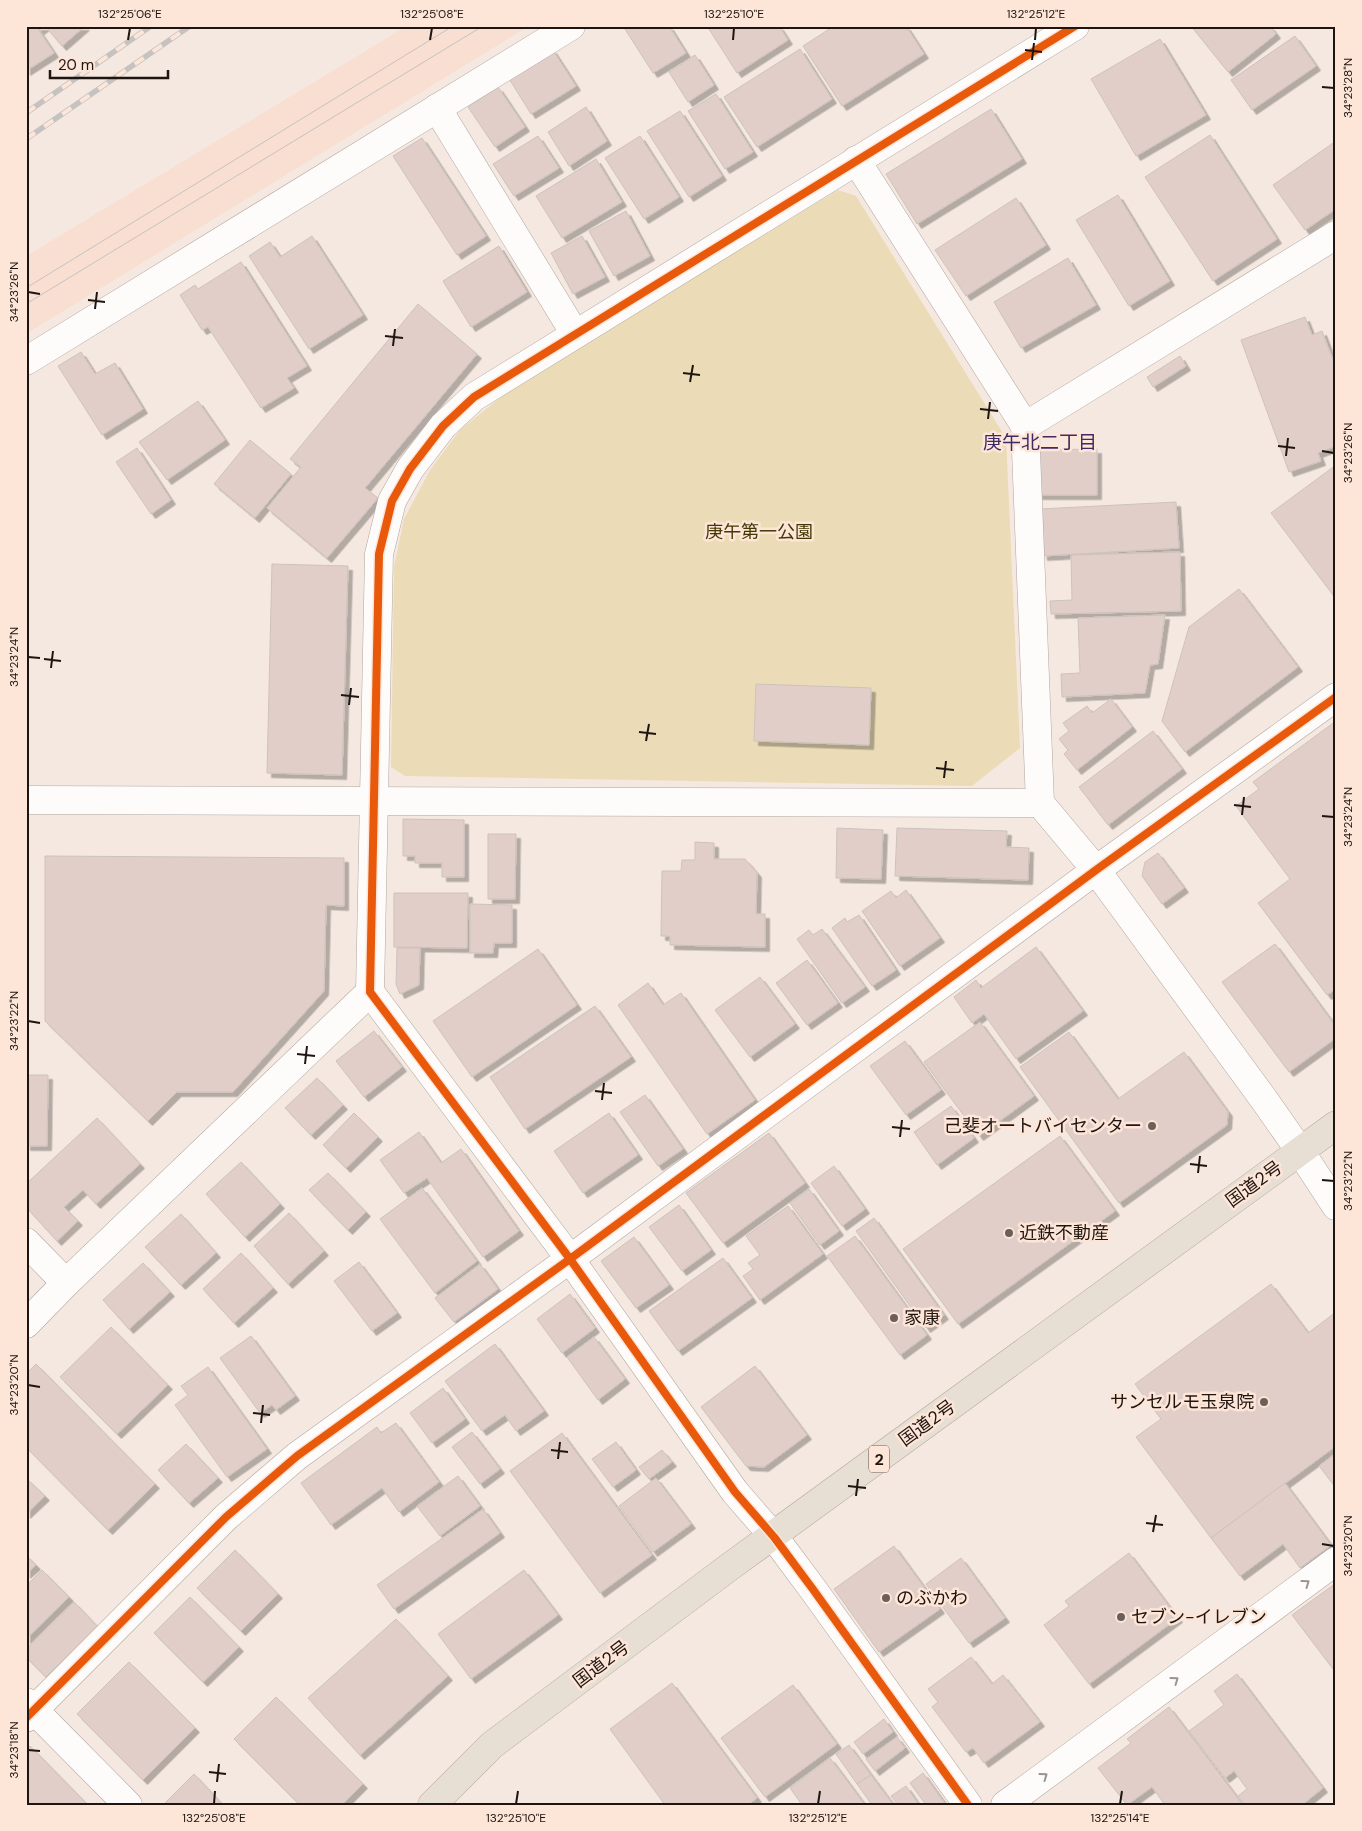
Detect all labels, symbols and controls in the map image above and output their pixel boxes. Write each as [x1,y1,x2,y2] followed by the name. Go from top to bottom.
[98,6,162,22] text: 132°25'06"E
[400,6,464,22] text: 132°25'08"E
[704,6,764,22] text: 132°25'10"E
[1007,6,1066,22] text: 132°25'12"E
[50,48,168,80] scale bar
[58,55,94,75] text: 20 m
[1340,58,1356,118] text: 34°23'28"N
[6,262,22,322] text: 34°23'26"N
[1340,423,1356,483] text: 34°23'26"N
[983,430,1097,455] district label: 庚午北二丁目
[705,520,813,544] park label: 庚午第一公園
[6,627,22,687] text: 34°23'24"N
[1340,787,1356,847] text: 34°23'24"N
[6,991,22,1051] text: 34°23'22"N
[944,1114,1142,1138] place label: 己斐オートバイセンター
[1146,1120,1158,1132] marker: 己斐オートバイセンター
[1340,1151,1356,1211] text: 34°23'22"N
[1221,1155,1287,1213] street label: 国道2号
[1019,1221,1109,1245] place label: 近鉄不動産
[1003,1227,1015,1239] marker: 近鉄不動産
[904,1306,940,1330] place label: 家康
[888,1312,900,1324] marker: 家康
[6,1354,22,1416] text: 34°23'20"N
[1110,1390,1254,1414] place label: サンセルモ玉泉院
[894,1394,960,1452] street label: 国道2号
[1258,1396,1270,1408] marker: サンセルモ玉泉院
[869,1446,889,1472] road number: 2
[1340,1515,1356,1577] text: 34°23'20"N
[1300,1580,1310,1589] one-way arrow
[896,1586,968,1610] place label: のぶかわ
[880,1592,892,1604] marker: のぶかわ
[1131,1605,1267,1629] place label: セブン-イレブン
[1115,1611,1127,1623] marker: セブン-イレブン
[568,1635,634,1693] street label: 国道2号
[1169,1677,1178,1685] one-way arrow
[6,1721,22,1779] text: 34°23'18"N
[1038,1773,1048,1782] one-way arrow
[182,1810,246,1826] text: 132°25'08"E
[486,1810,546,1826] text: 132°25'10"E
[789,1810,848,1826] text: 132°25'12"E
[1090,1810,1150,1826] text: 132°25'14"E

